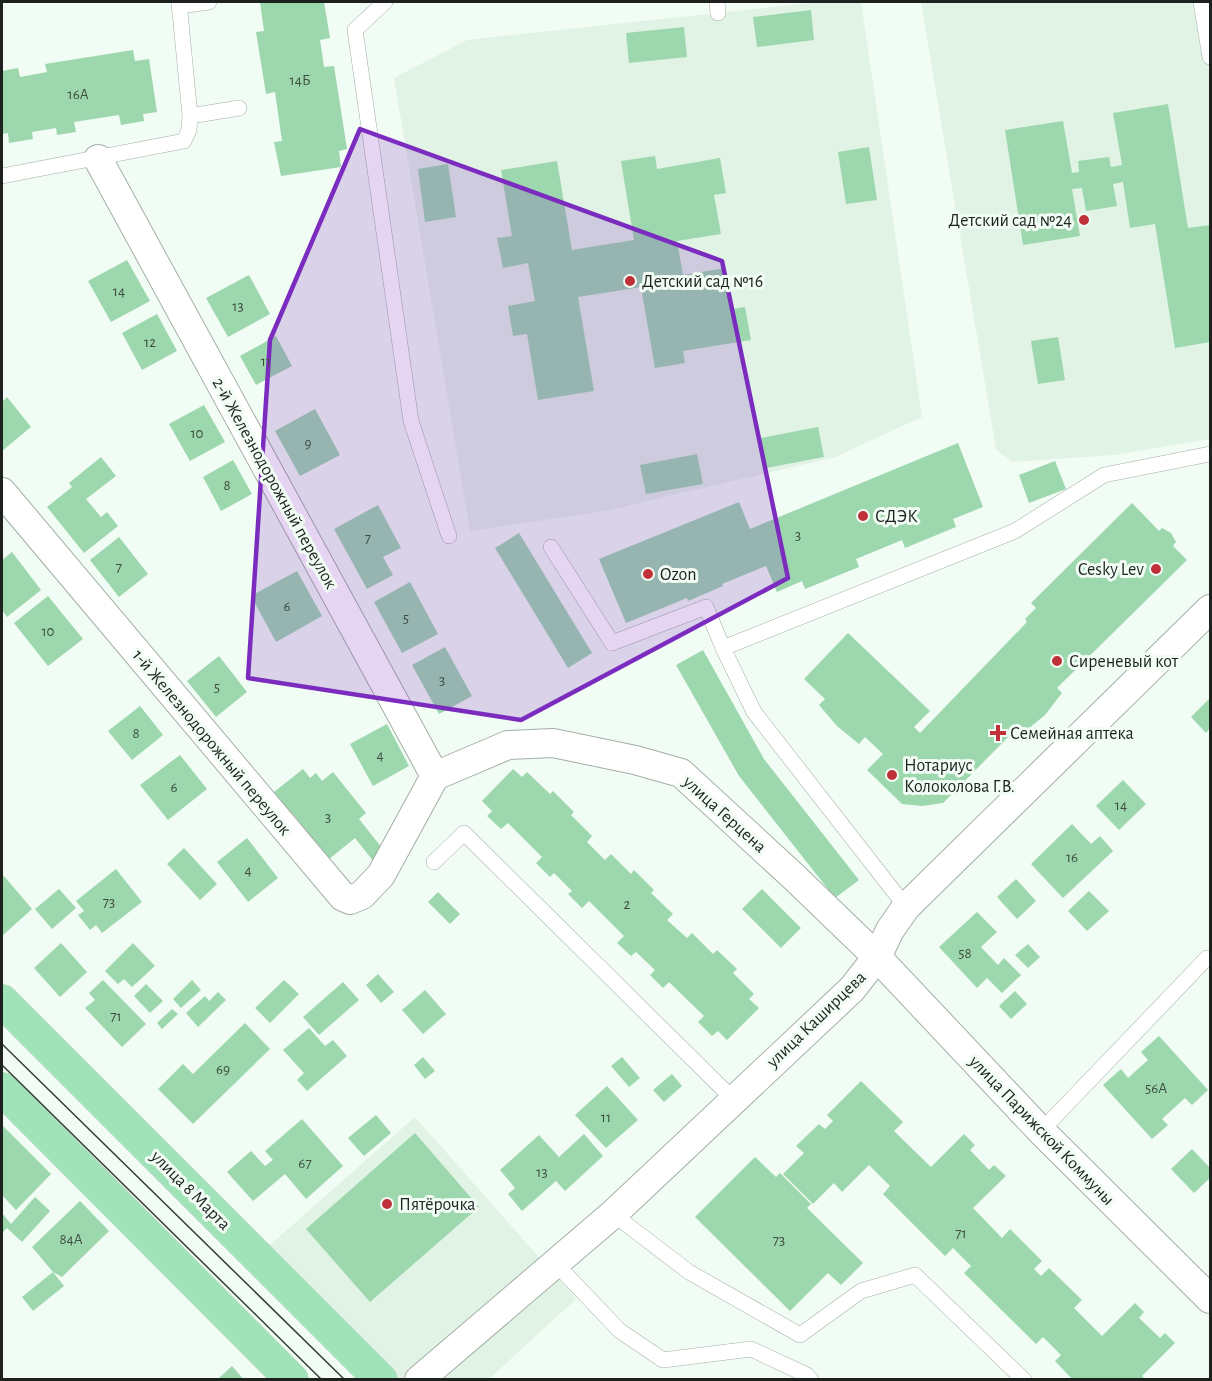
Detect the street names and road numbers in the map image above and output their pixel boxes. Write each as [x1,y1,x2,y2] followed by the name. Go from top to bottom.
[209,375,340,593] street label: 2-й Железнодорожный переулок
[128,646,294,839] street label: 1-й Железнодорожный переулок
[679,772,769,857] street label: улица Герцена
[763,968,870,1072] street label: улица Каширцева
[965,1052,1117,1209] street label: улица Парижской Коммуны
[147,1147,233,1234] street label: улица 8 Марта

